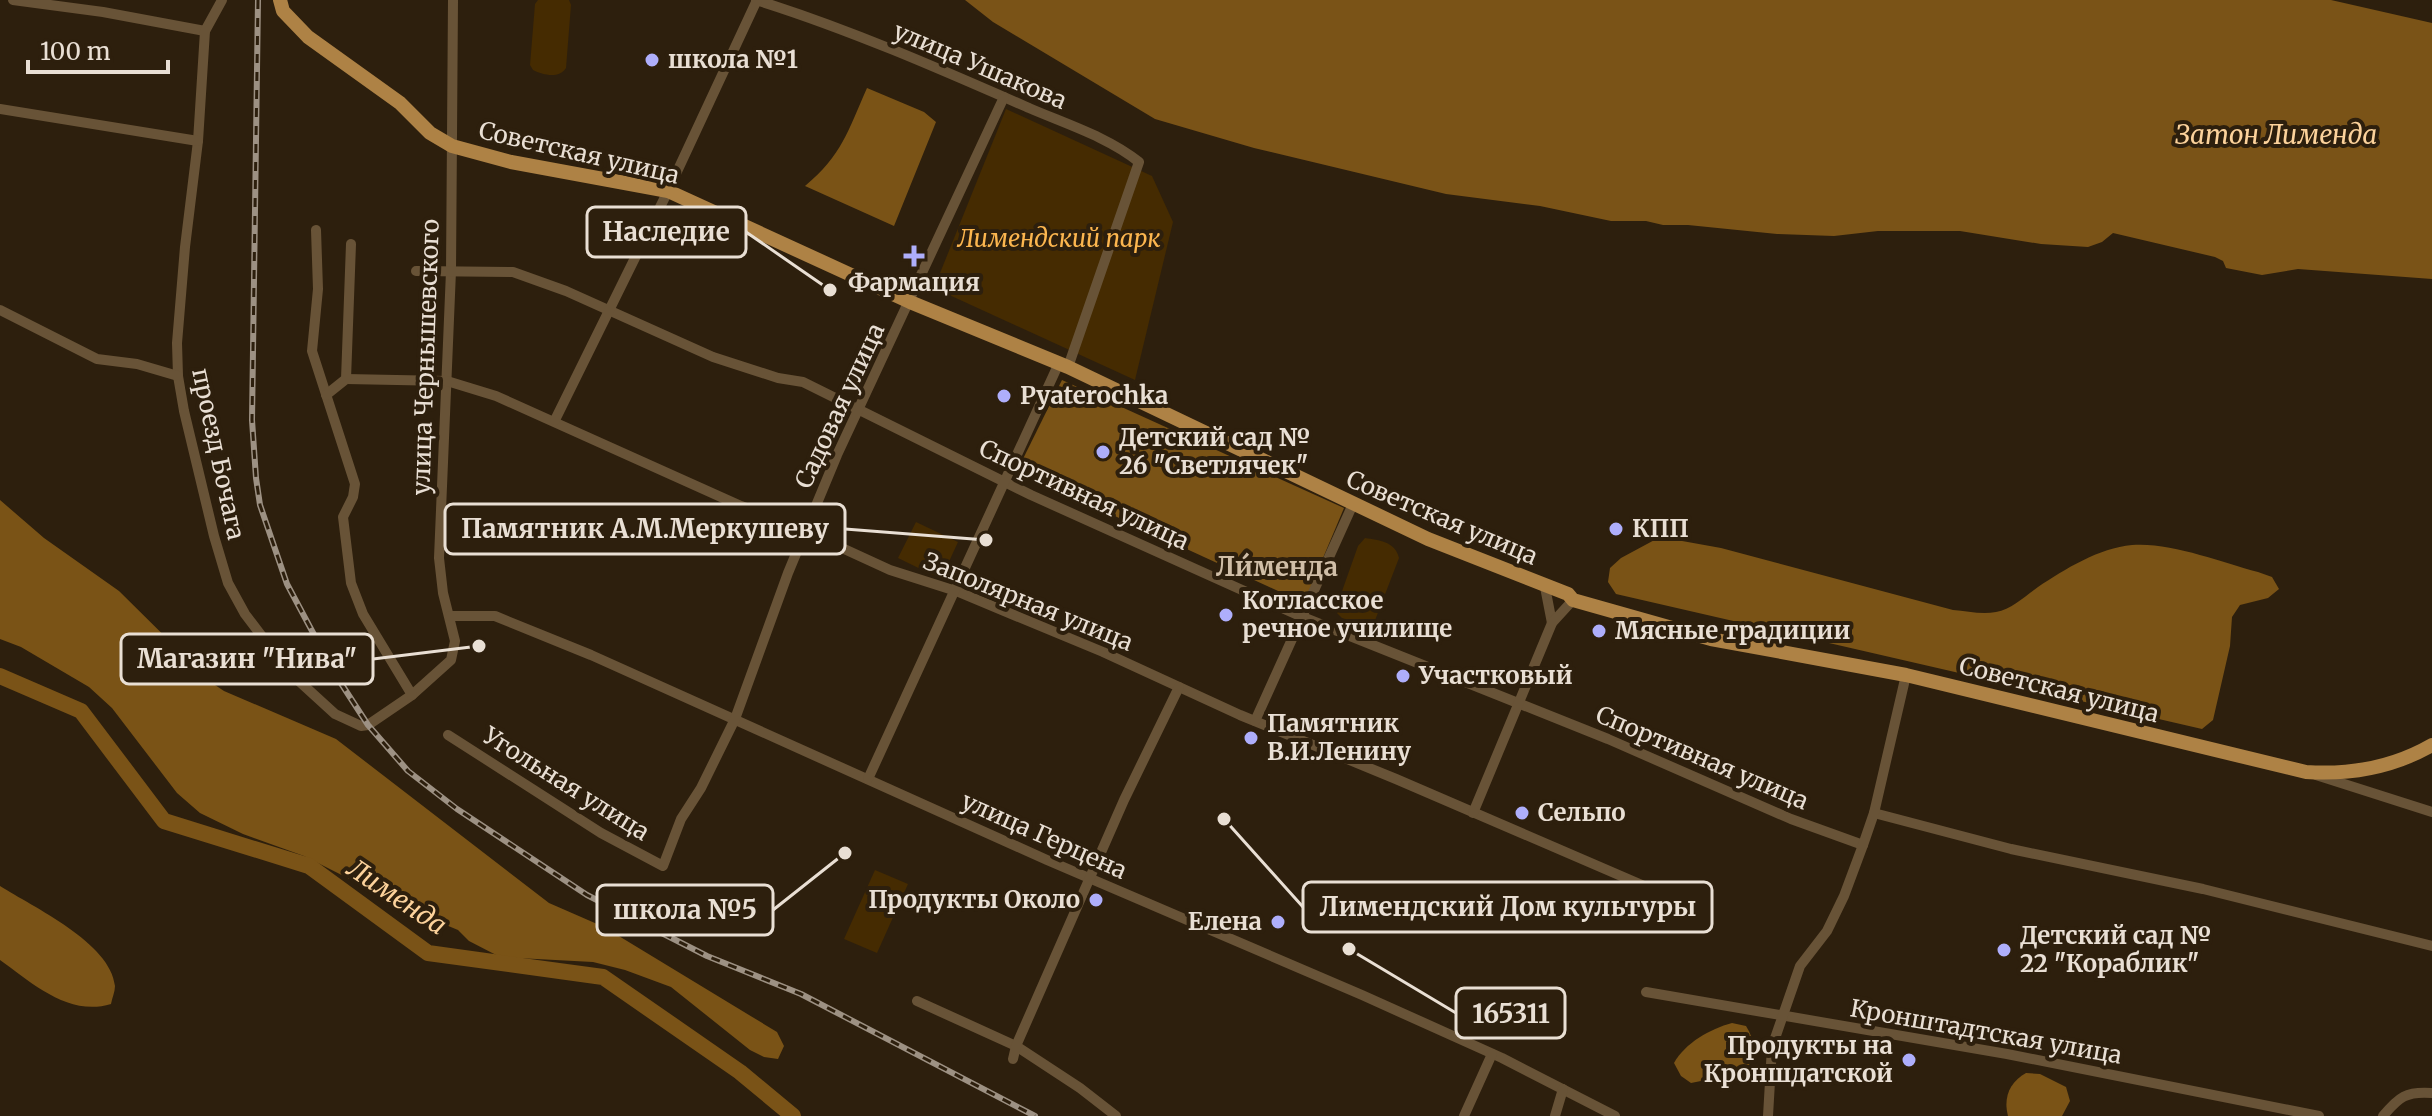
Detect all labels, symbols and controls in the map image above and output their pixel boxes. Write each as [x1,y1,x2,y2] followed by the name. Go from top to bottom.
[889,15,1072,116] street label: улица Ушакова
[28,24,168,74] scale bar
[40,36,111,67] text: 100 m
[668,44,798,75] place label: школа №1
[643,51,661,69] marker: школа №1
[476,114,683,191] street label: Советская улица
[2175,118,2377,151] water label: Затон Лименда
[587,207,746,257] callout: Наследие
[602,215,730,248] text: Наследие
[405,218,446,496] street label: улица Чернышевского
[957,223,1160,254] park label: Лимендский парк
[905,247,923,265] marker: Фармация
[848,267,980,298] place label: Фармация
[788,318,891,493] street label: Садовая улица
[185,365,252,543] street label: проезд Бочага
[1020,380,1168,411] place label: Pyaterochka
[995,387,1013,405] marker: Pyaterochka
[1119,422,1311,481] place label: Детский сад № 26 "Светлячек"
[974,432,1194,557] street label: Спортивная улица
[1094,443,1112,461] marker: Детский сад № 26 "Светлячек"
[1342,463,1543,572] street label: Советская улица
[445,504,845,554] callout: Памятник А.М.Меркушеву
[461,512,830,545] text: Памятник А.М.Меркушеву
[1632,513,1689,544] place label: КПП
[1607,520,1625,538] marker: КПП
[919,545,1138,658] street label: Заполярная улица
[1216,550,1338,583] district label: Ли́менда
[1242,585,1452,644] place label: Котласское речное училище
[1217,606,1235,624] marker: Котласское речное училище
[1615,615,1850,646] place label: Мясные традиции
[1590,622,1608,640] marker: Мясные традиции
[121,634,373,684] callout: Магазин "Нива"
[137,642,357,675] text: Магазин "Нива"
[1956,650,2162,729] street label: Советская улица
[1418,660,1573,691] place label: Участковый
[1394,667,1412,685] marker: Участковый
[1591,699,1813,816] street label: Спортивная улица
[1267,708,1412,767] place label: Памятник В.И.Ленину
[476,719,655,847] street label: Угольная улица
[1242,729,1260,747] marker: Памятник В.И.Ленину
[957,785,1132,886] street label: улица Герцена
[1538,797,1626,828] place label: Сельпо
[1513,804,1531,822] marker: Сельпо
[341,851,453,942] water label: Лименда
[1303,882,1712,932] callout: Лимендский Дом культуры
[868,884,1080,915] place label: Продукты Около
[597,885,773,935] callout: школа №5
[1319,890,1697,923] text: Лимендский Дом культуры
[1087,891,1105,909] marker: Продукты Около
[613,893,757,926] text: школа №5
[1188,906,1262,937] place label: Елена
[1269,913,1287,931] marker: Елена
[2020,920,2212,979] place label: Детский сад № 22 "Кораблик"
[1995,941,2013,959] marker: Детский сад № 22 "Кораблик"
[1456,988,1565,1038] callout: 165311
[1848,992,2125,1071] street label: Кронштадтская улица
[1472,997,1550,1030] text: 165311
[1704,1030,1893,1089] place label: Продукты на Кроншдатской
[1900,1051,1918,1069] marker: Продукты на Кроншдатской

